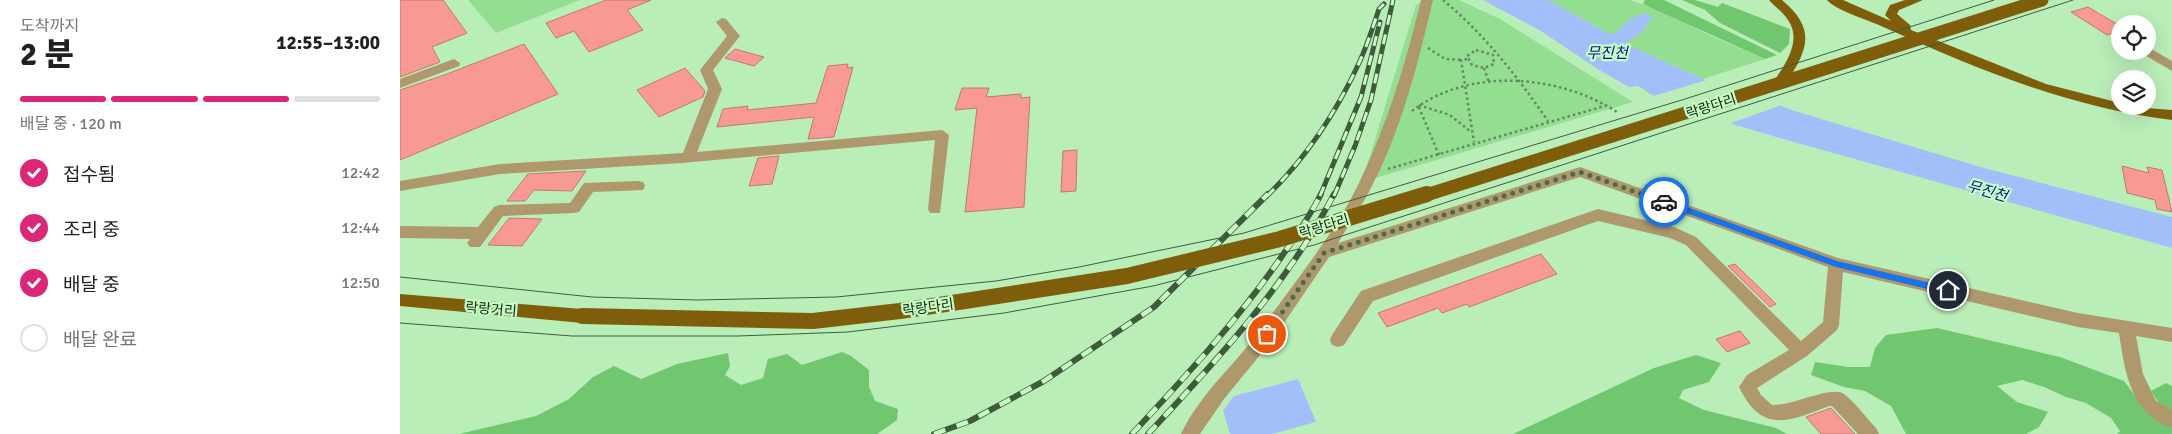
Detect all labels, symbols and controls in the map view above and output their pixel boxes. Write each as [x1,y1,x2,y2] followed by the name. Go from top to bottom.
[2111,15,2156,115] map controls
[2111,15,2156,60] button: locate
[20,16,79,36] text: 도착까지
[276,31,380,55] text: 12:55–13:00
[20,35,74,74] text: 2 분
[1586,44,1630,62] water label: 무진천
[2111,70,2156,115] button: layers
[1684,90,1738,123] street label: 락랑다리
[20,114,122,134] text: 배달 중 · 120 m
[20,159,48,187] icon: check
[63,163,115,187] text: 접수됨
[341,163,380,183] text: 12:42
[1639,177,1689,227] courier
[1965,177,2011,206] water label: 무진천
[1650,188,1678,216] icon: car
[1297,211,1351,242] street label: 락랑다리
[20,214,48,242] icon: check
[63,218,120,242] text: 조리 중
[341,218,380,238] text: 12:44
[20,269,48,297] icon: check
[1927,269,1969,311] pin
[63,273,120,297] text: 배달 중
[341,273,380,293] text: 12:50
[1934,276,1962,304] icon: home
[901,295,955,319] street label: 락랑다리
[465,299,517,320] street label: 락랑거리
[1246,313,1288,355] pin
[1253,320,1281,348] icon: bag
[63,328,137,352] text: 배달 완료

